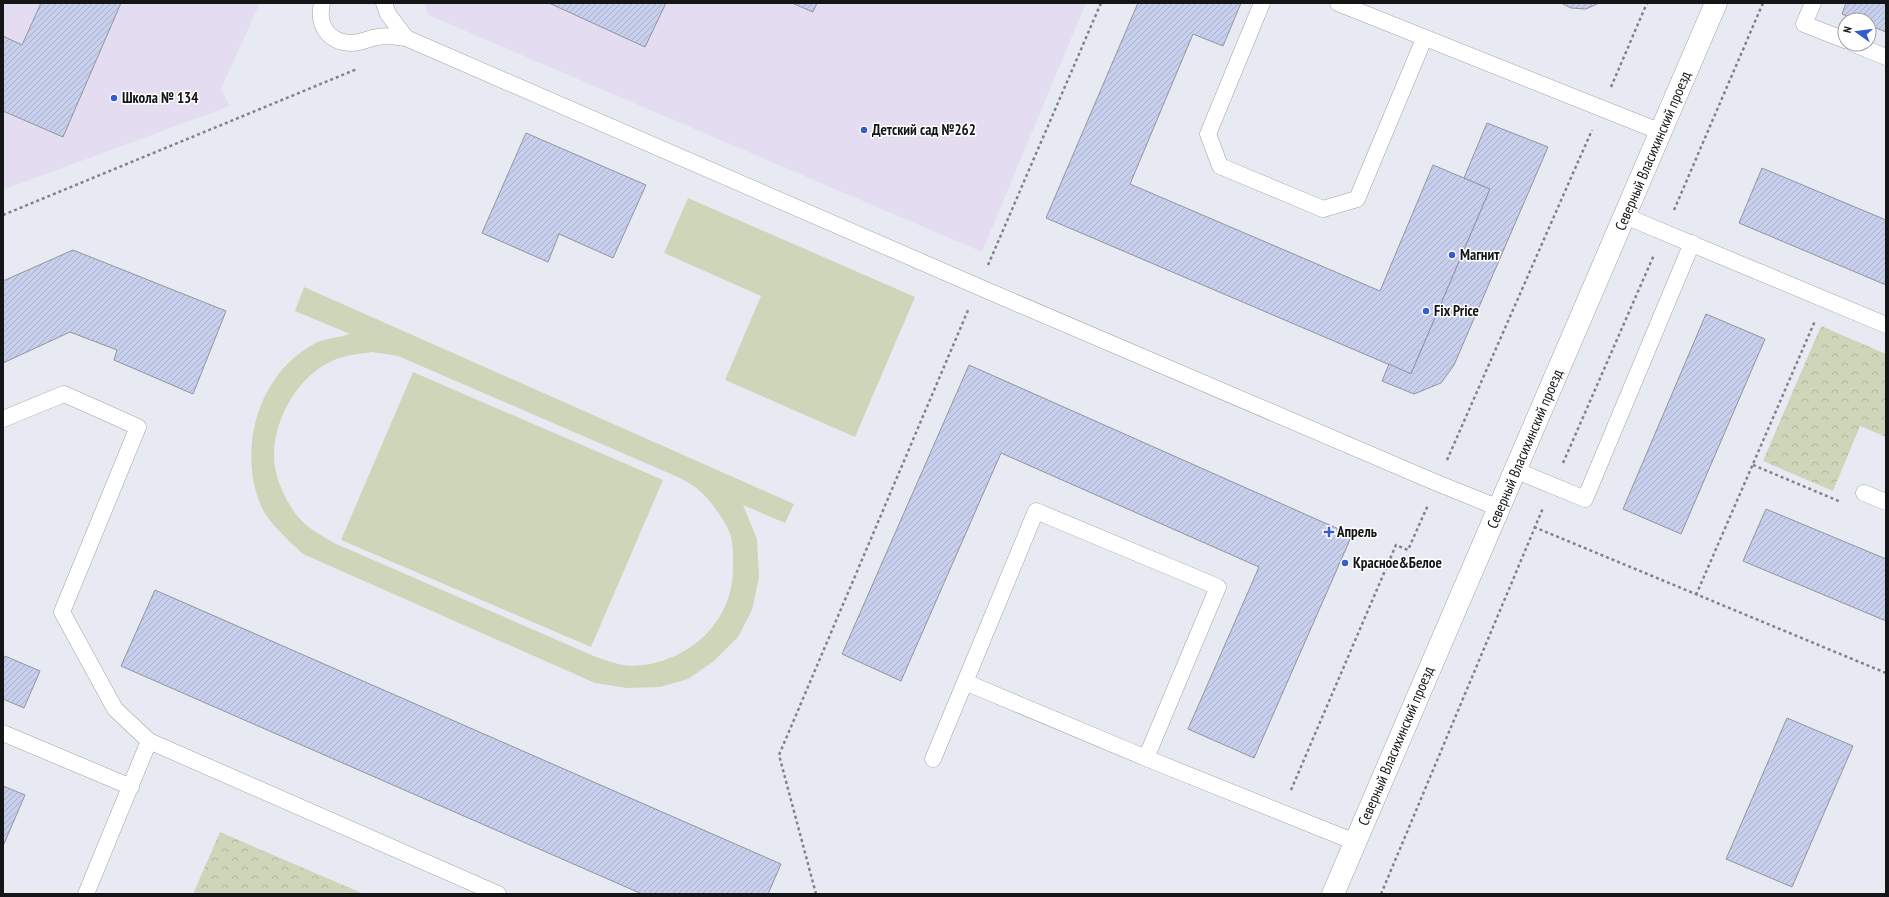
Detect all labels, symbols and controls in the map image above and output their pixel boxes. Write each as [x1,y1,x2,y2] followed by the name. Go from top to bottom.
[1837,12,1877,52] north arrow
[1840,25,1855,34] text: N
[1610,68,1695,233] street label: Северный Власихинский проезд
[122,88,198,107] place label: Школа № 134
[109,93,119,103] marker: Школа № 134
[872,120,976,139] place label: Детский сад №262
[859,125,869,135] marker: Детский сад №262
[1460,245,1500,264] place label: Магнит
[1447,250,1457,260] marker: Магнит
[1434,301,1479,320] place label: Fix Price
[1421,306,1431,316] marker: Fix Price
[1482,366,1567,531] street label: Северный Власихинский проезд
[1336,522,1377,541] place label: Апрель
[1324,527,1334,537] marker: Апрель
[1353,553,1442,572] place label: Красное&Белое
[1340,558,1350,568] marker: Красное&Белое
[1353,663,1438,828] street label: Северный Власихинский проезд

